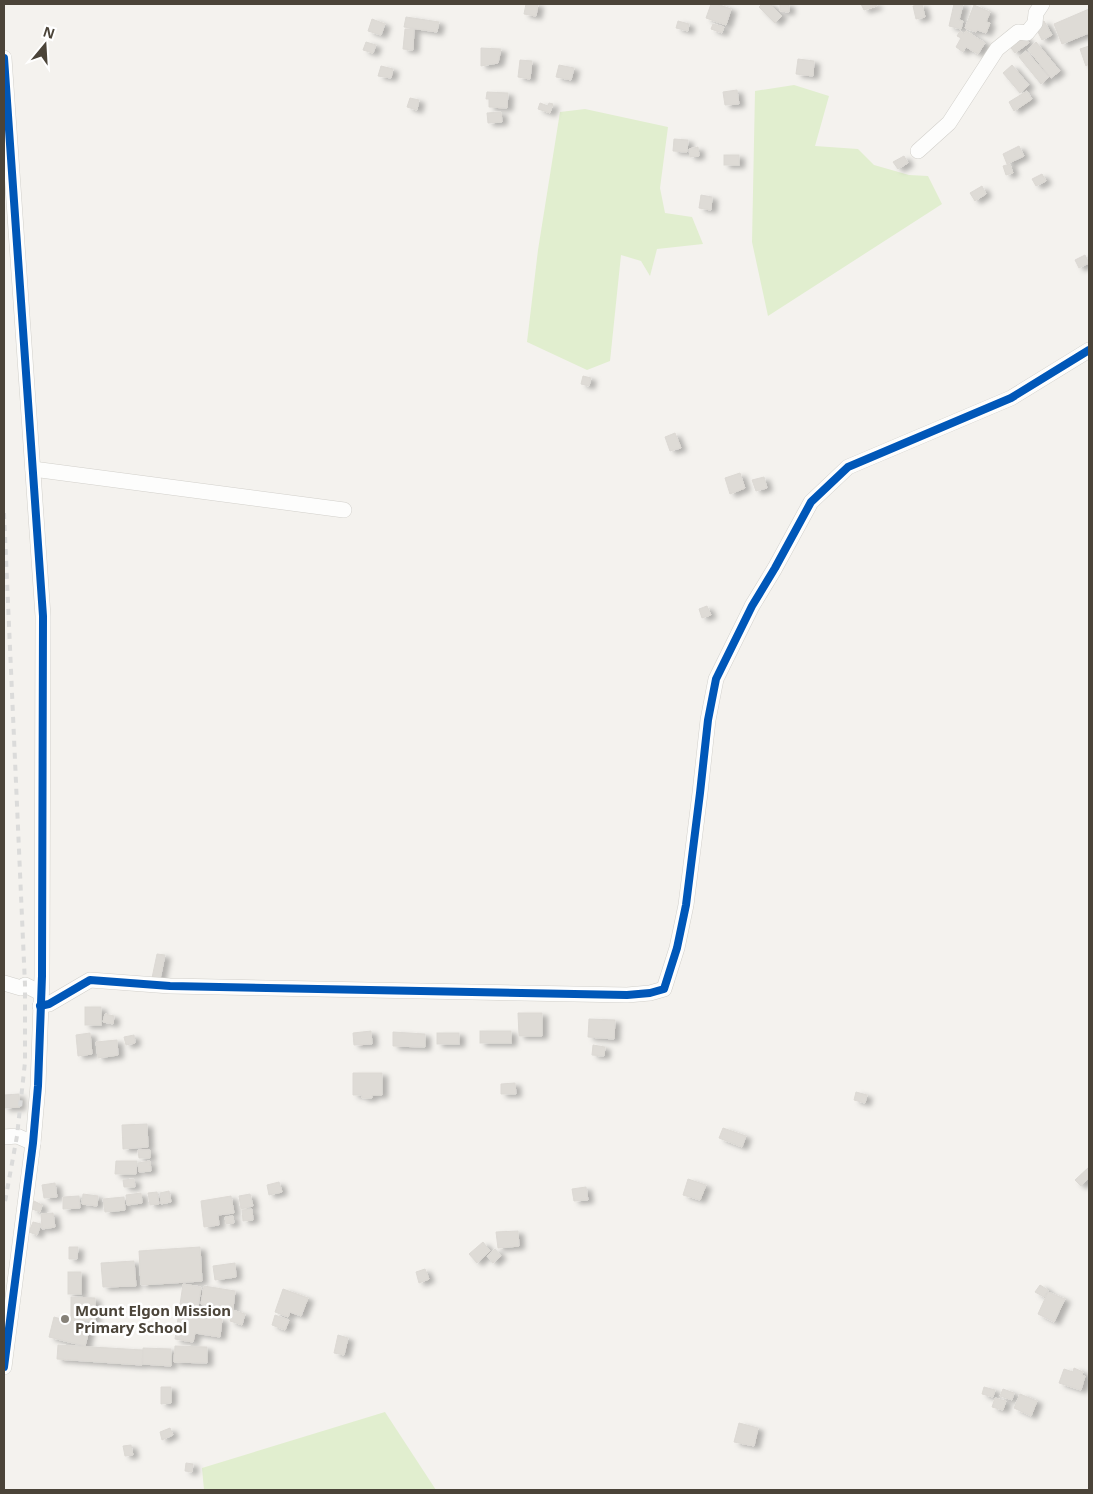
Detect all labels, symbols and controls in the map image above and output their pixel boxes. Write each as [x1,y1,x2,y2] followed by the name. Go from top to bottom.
[20,20,70,70] north arrow
[41,21,58,43] text: N
[75,1300,231,1337] place label: Mount Elgon Mission Primary School
[59,1313,71,1325] marker: Mount Elgon Mission Primary School

